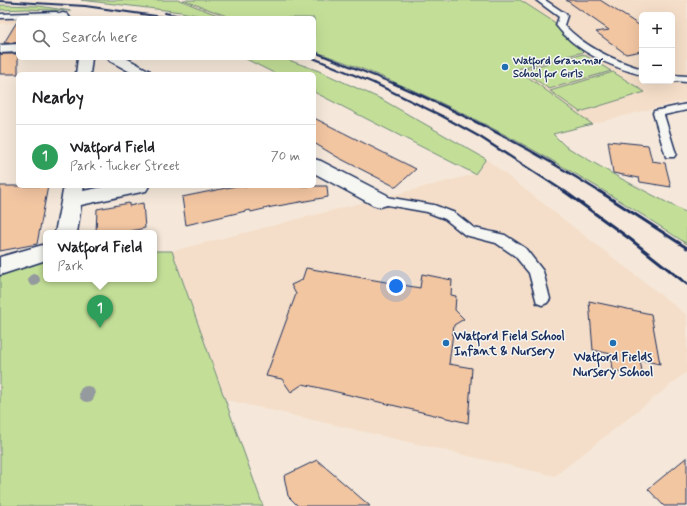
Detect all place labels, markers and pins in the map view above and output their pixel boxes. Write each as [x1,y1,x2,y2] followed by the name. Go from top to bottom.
[512,54,604,83] place label: Watford Grammar School for Girls
[500,62,510,72] marker: Watford Grammar School for Girls
[87,295,113,328] pin: 1
[453,328,565,360] place label: Watford Field School Infant & Nursery
[441,338,451,348] marker: Watford Field School Infant & Nursery
[608,338,618,348] marker: Watford Fields Nursery School
[573,349,653,381] place label: Watford Fields Nursery School

